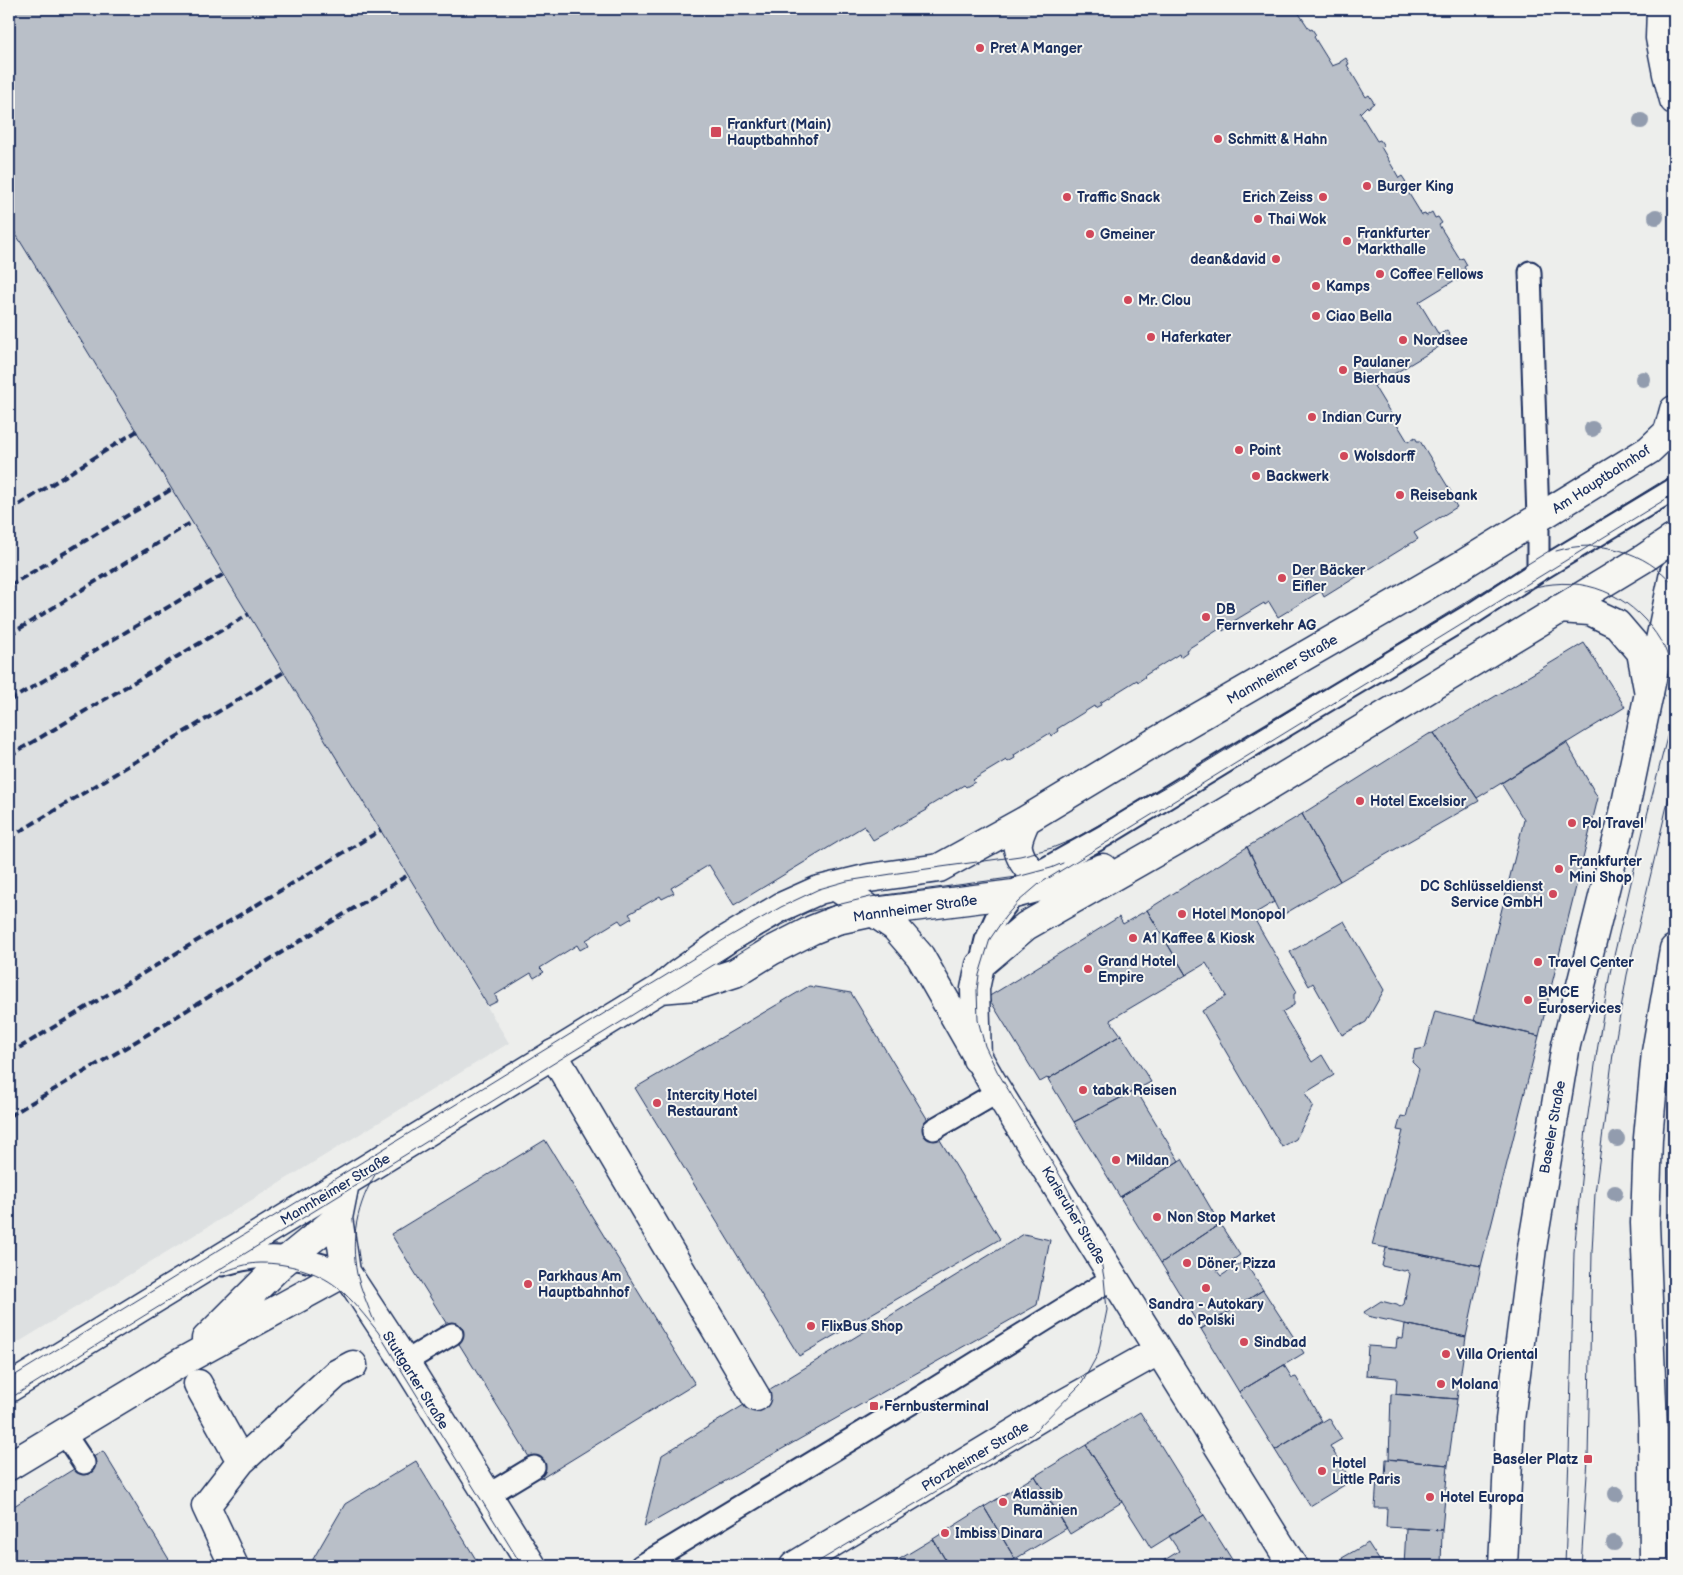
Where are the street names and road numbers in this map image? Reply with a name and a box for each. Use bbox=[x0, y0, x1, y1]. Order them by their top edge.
street label: Am Hauptbahnhof bbox=[1549, 441, 1654, 517]
street label: Mannheimer Straße bbox=[1224, 631, 1341, 708]
street label: Mannheimer Straße bbox=[852, 891, 978, 926]
street label: Baseler Straße bbox=[1536, 1079, 1569, 1175]
street label: Mannheimer Straße bbox=[277, 1150, 393, 1229]
street label: Karlsruher Straße bbox=[1038, 1163, 1109, 1267]
street label: Stuttgarter Straße bbox=[379, 1328, 453, 1432]
street label: Pforzheimer Straße bbox=[919, 1418, 1032, 1495]

